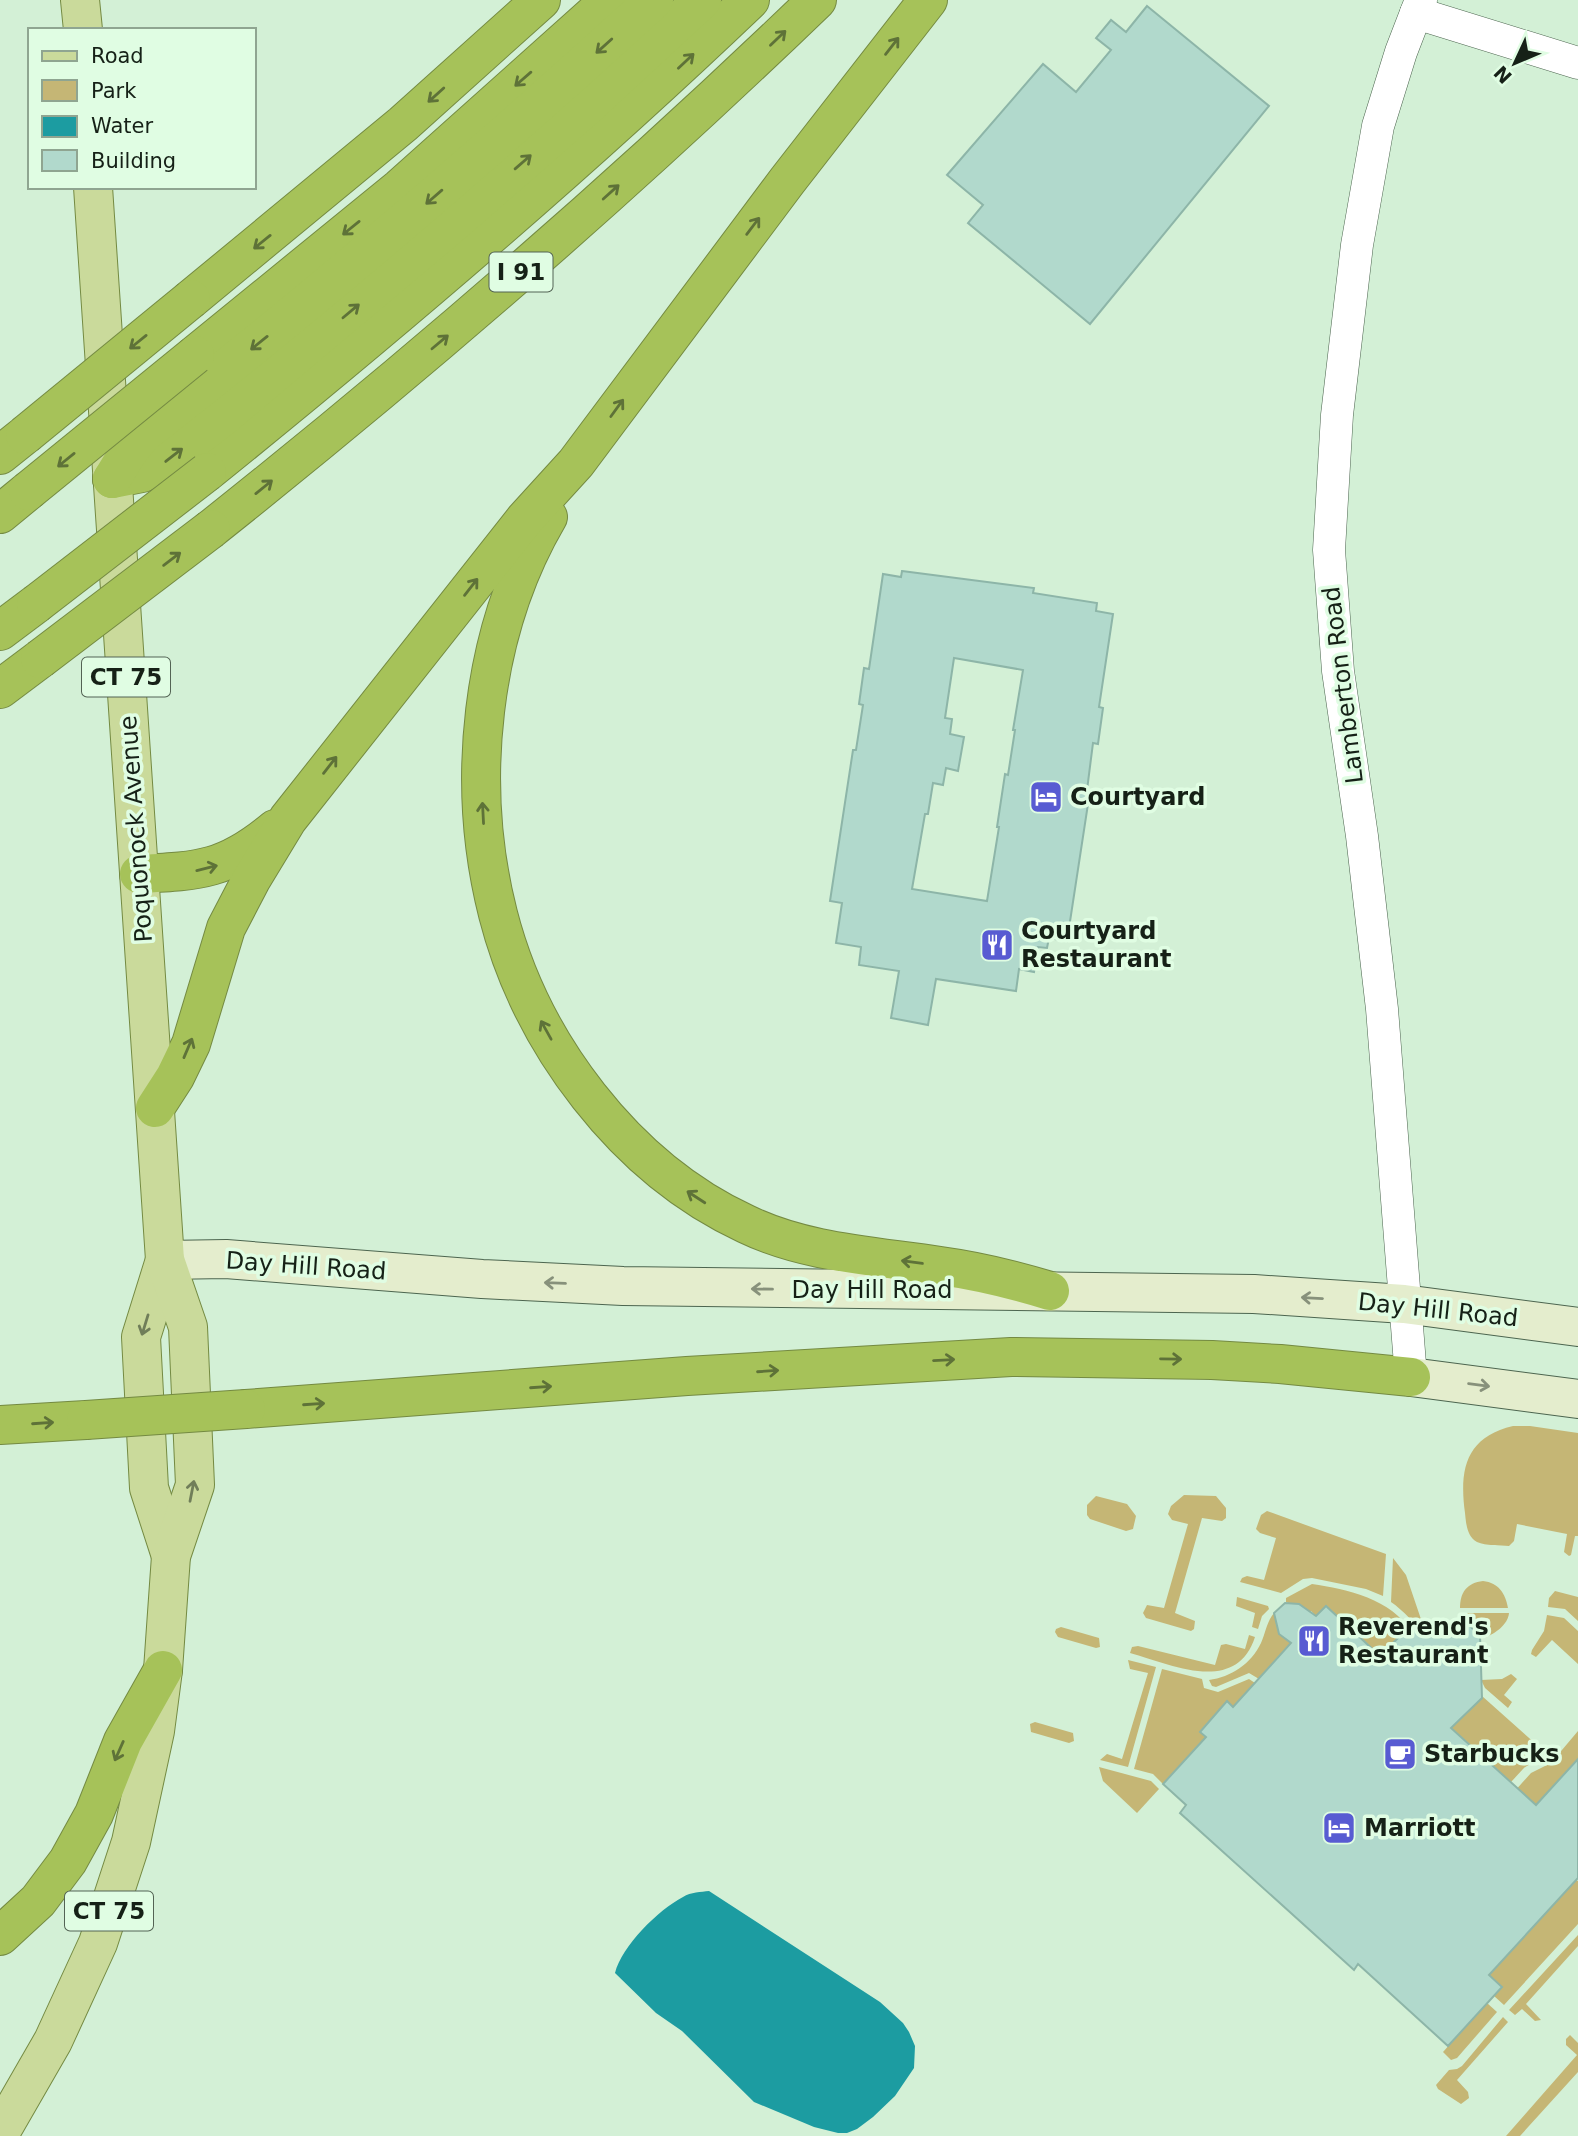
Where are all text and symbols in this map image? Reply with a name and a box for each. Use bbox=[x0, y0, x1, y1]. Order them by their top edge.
legend bbox=[28, 28, 256, 189]
north arrow bbox=[1480, 28, 1550, 98]
one-way arrow bbox=[769, 29, 786, 46]
one-way arrow bbox=[884, 37, 899, 56]
one-way arrow bbox=[595, 38, 613, 54]
text: Road bbox=[91, 44, 144, 68]
one-way arrow bbox=[677, 52, 694, 69]
text: N bbox=[1489, 61, 1516, 88]
one-way arrow bbox=[515, 71, 533, 87]
text: Park bbox=[91, 79, 137, 103]
one-way arrow bbox=[427, 87, 445, 103]
text: Water bbox=[91, 114, 153, 138]
text: Building bbox=[91, 149, 176, 173]
one-way arrow bbox=[514, 154, 532, 170]
one-way arrow bbox=[602, 184, 620, 200]
one-way arrow bbox=[425, 189, 443, 205]
one-way arrow bbox=[746, 218, 761, 236]
one-way arrow bbox=[343, 220, 361, 235]
one-way arrow bbox=[253, 234, 271, 249]
road number: I 91 bbox=[490, 252, 552, 292]
one-way arrow bbox=[342, 303, 360, 319]
one-way arrow bbox=[430, 334, 448, 350]
one-way arrow bbox=[130, 335, 148, 350]
one-way arrow bbox=[251, 335, 269, 351]
one-way arrow bbox=[610, 399, 624, 418]
one-way arrow bbox=[165, 447, 183, 462]
one-way arrow bbox=[58, 452, 76, 468]
one-way arrow bbox=[255, 479, 273, 494]
one-way arrow bbox=[163, 551, 181, 566]
one-way arrow bbox=[463, 578, 479, 596]
street label: Lamberton Road bbox=[1317, 585, 1369, 785]
road number: CT 75 bbox=[82, 657, 170, 696]
street label: Poquonock Avenue bbox=[114, 715, 158, 943]
one-way arrow bbox=[323, 757, 338, 775]
hotel icon: Courtyard bbox=[1027, 778, 1065, 816]
place label: Courtyard bbox=[1070, 783, 1205, 811]
one-way arrow bbox=[476, 803, 489, 825]
one-way arrow bbox=[195, 861, 218, 874]
place label: Courtyard Restaurant bbox=[1021, 917, 1171, 973]
restaurant icon: Courtyard Restaurant bbox=[978, 926, 1016, 964]
one-way arrow bbox=[539, 1020, 553, 1040]
one-way arrow bbox=[183, 1038, 196, 1060]
one-way arrow bbox=[687, 1190, 707, 1204]
street label: Day Hill Road bbox=[225, 1246, 387, 1286]
one-way arrow bbox=[901, 1255, 924, 1268]
street label: Day Hill Road bbox=[792, 1276, 952, 1304]
one-way arrow bbox=[543, 1277, 566, 1290]
one-way arrow bbox=[750, 1282, 773, 1296]
street label: Day Hill Road bbox=[1357, 1288, 1519, 1332]
one-way arrow bbox=[1300, 1291, 1323, 1304]
one-way arrow bbox=[138, 1314, 150, 1336]
one-way arrow bbox=[1160, 1352, 1183, 1366]
one-way arrow bbox=[932, 1353, 955, 1366]
one-way arrow bbox=[756, 1364, 778, 1377]
one-way arrow bbox=[1467, 1378, 1490, 1391]
one-way arrow bbox=[529, 1380, 551, 1393]
one-way arrow bbox=[302, 1397, 325, 1410]
one-way arrow bbox=[31, 1416, 54, 1429]
one-way arrow bbox=[187, 1481, 200, 1503]
place label: Reverend's Restaurant bbox=[1338, 1613, 1489, 1669]
restaurant icon: Reverend's Restaurant bbox=[1295, 1622, 1333, 1660]
cafe icon: Starbucks bbox=[1381, 1735, 1419, 1773]
one-way arrow bbox=[112, 1740, 125, 1761]
place label: Starbucks bbox=[1424, 1740, 1560, 1768]
hotel icon: Marriott bbox=[1320, 1809, 1358, 1847]
place label: Marriott bbox=[1364, 1814, 1475, 1842]
road number: CT 75 bbox=[65, 1892, 153, 1930]

